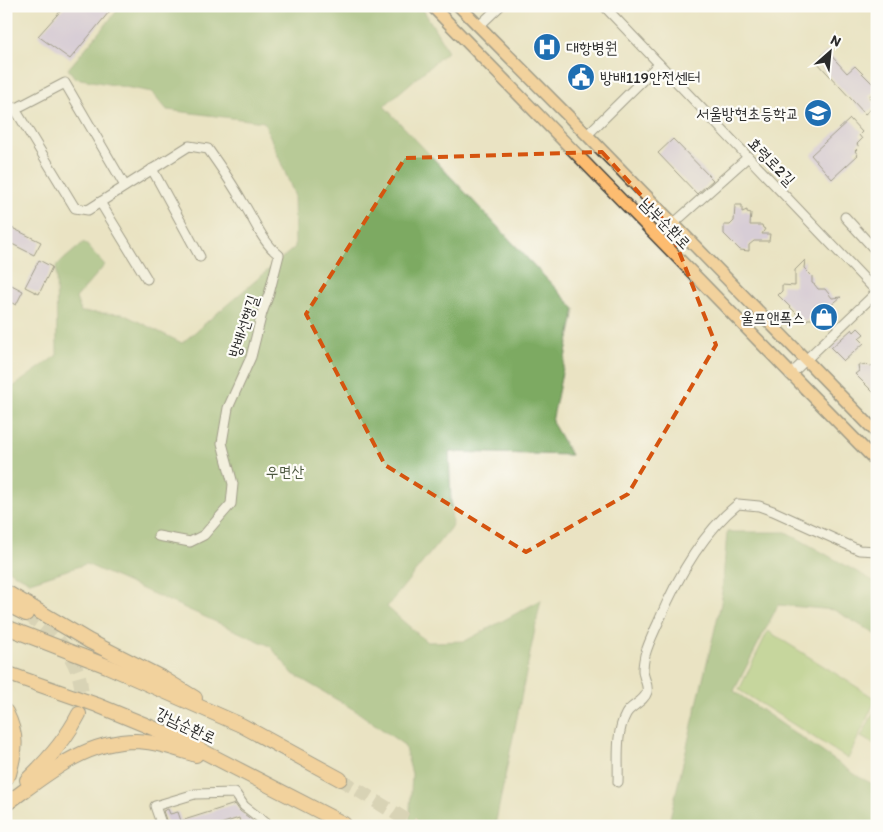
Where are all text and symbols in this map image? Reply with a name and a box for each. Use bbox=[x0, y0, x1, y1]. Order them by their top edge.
north arrow bbox=[806, 28, 856, 78]
text: N bbox=[828, 31, 844, 51]
hospital icon: 대항병원 bbox=[532, 32, 562, 62]
place label: 대항병원 bbox=[566, 38, 618, 57]
public building icon: 방배119안전센터 bbox=[566, 62, 596, 92]
place label: 방배119안전센터 bbox=[600, 68, 700, 87]
school or university icon: 서울방현초등학교 bbox=[803, 98, 833, 128]
place label: 서울방현초등학교 bbox=[696, 104, 799, 123]
street label: 효령로2길 bbox=[744, 133, 799, 190]
street label: 남부순환로 bbox=[636, 194, 695, 253]
street label: 방배선행길 bbox=[224, 292, 262, 360]
shop icon: 울프앤폭스 bbox=[809, 302, 839, 332]
place label: 울프앤폭스 bbox=[741, 308, 805, 327]
park label: 우면산 bbox=[266, 462, 304, 481]
street label: 강남순환로 bbox=[153, 703, 219, 748]

